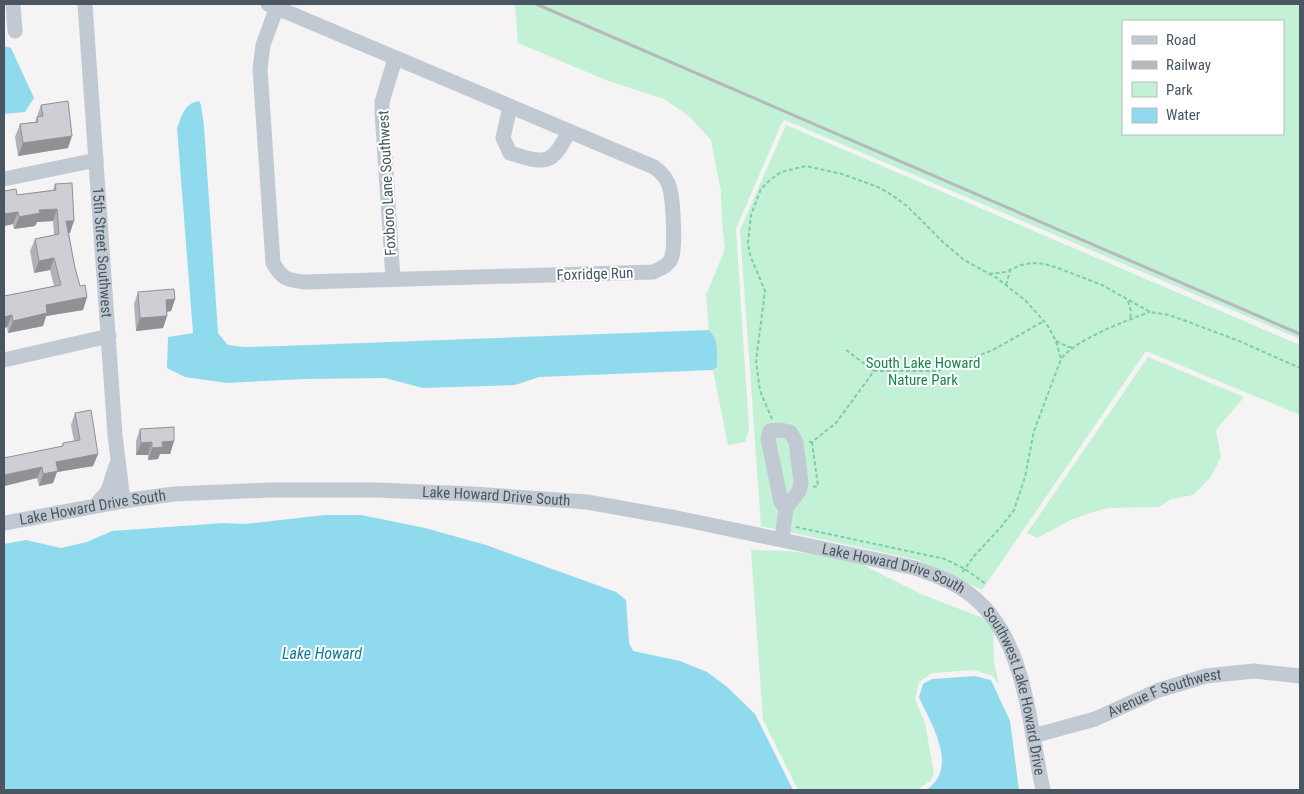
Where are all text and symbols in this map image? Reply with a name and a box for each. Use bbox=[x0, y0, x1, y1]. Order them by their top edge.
legend bbox=[1122, 20, 1284, 135]
text: Road bbox=[1166, 31, 1196, 49]
text: Railway bbox=[1166, 56, 1211, 74]
text: Park bbox=[1166, 81, 1193, 99]
text: Water bbox=[1166, 106, 1201, 124]
street label: Foxboro Lane Southwest bbox=[374, 110, 400, 256]
street label: 15th Street Southwest bbox=[89, 186, 116, 318]
street label: Foxridge Run bbox=[556, 264, 634, 284]
park label: South Lake Howard Nature Park bbox=[866, 354, 980, 389]
street label: Lake Howard Drive South bbox=[422, 483, 571, 510]
street label: Lake Howard Drive South bbox=[18, 486, 167, 529]
street label: Lake Howard Drive South bbox=[821, 540, 969, 597]
street label: Southwest Lake Howard Drive bbox=[979, 604, 1049, 777]
water label: Lake Howard bbox=[282, 644, 362, 663]
street label: Avenue F Southwest bbox=[1105, 665, 1222, 721]

